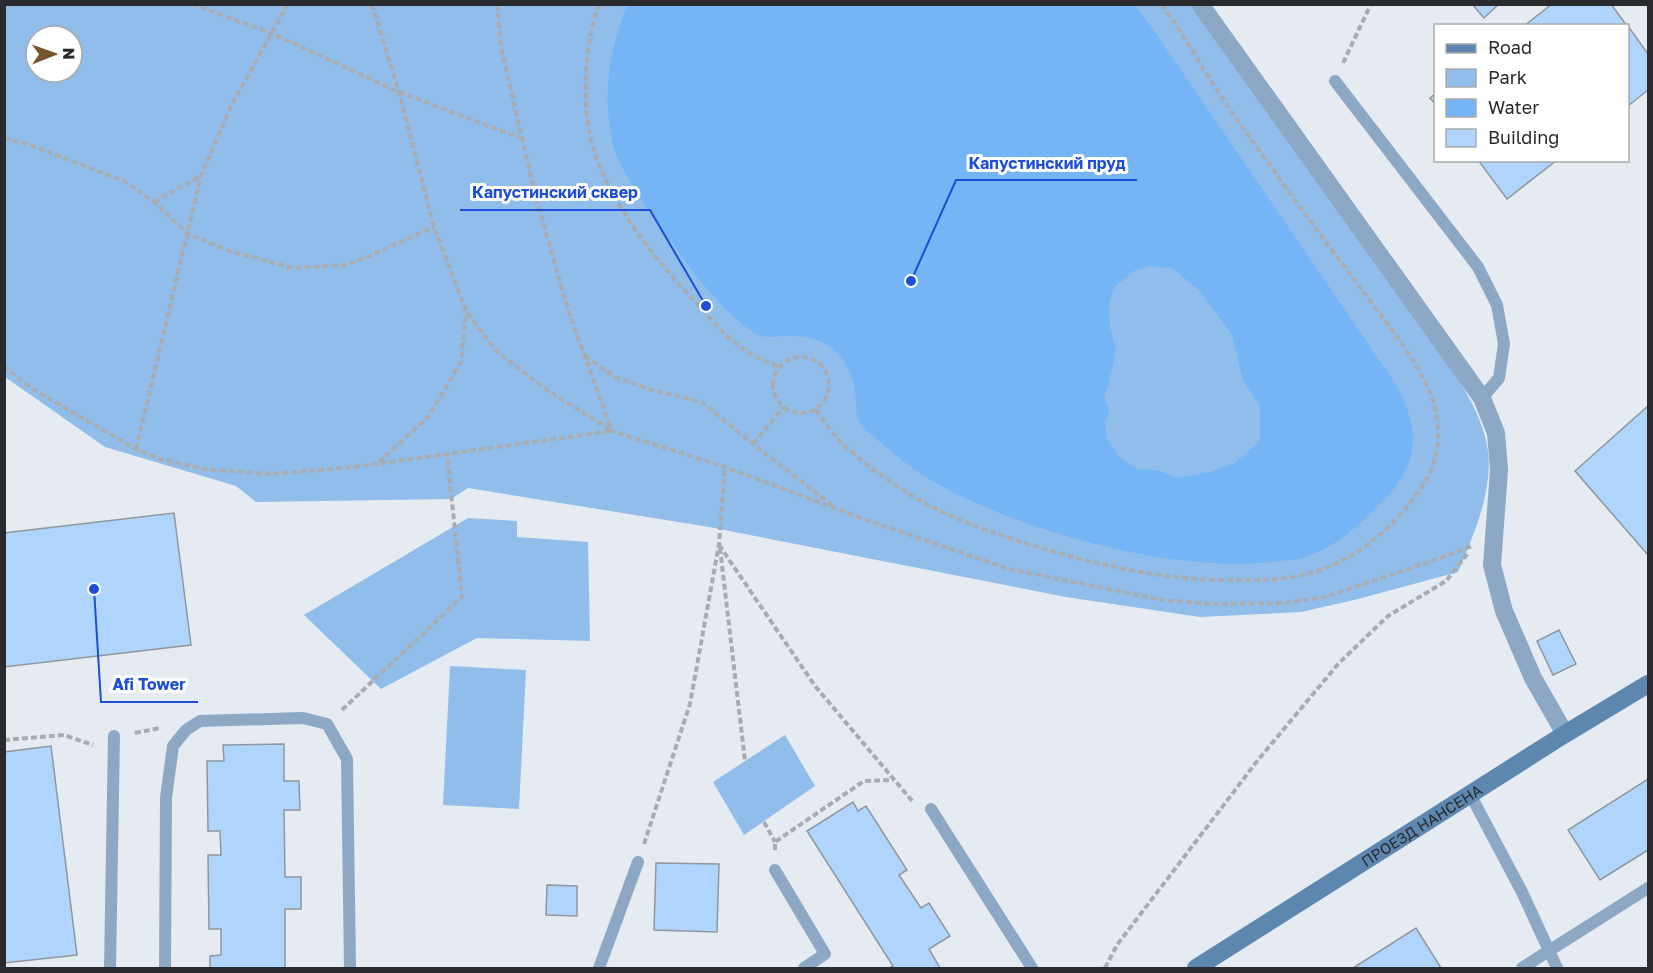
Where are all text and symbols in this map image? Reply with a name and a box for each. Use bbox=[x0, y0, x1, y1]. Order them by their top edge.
north arrow bbox=[24, 24, 84, 84]
legend bbox=[1434, 24, 1629, 162]
text: Road bbox=[1488, 36, 1532, 58]
text: N bbox=[59, 47, 79, 60]
text: Park bbox=[1488, 66, 1527, 88]
text: Water bbox=[1488, 96, 1539, 118]
text: Building bbox=[1488, 126, 1559, 148]
callout: Капустинский пруд bbox=[956, 146, 1137, 180]
text: Капустинский пруд bbox=[968, 153, 1126, 173]
callout: Капустинский сквер bbox=[460, 176, 650, 210]
text: Капустинский сквер bbox=[472, 182, 638, 202]
callout: Afi Tower bbox=[101, 668, 198, 702]
text: Afi Tower bbox=[113, 674, 185, 694]
street label: ПРОЕЗД НАНСЕНА bbox=[1358, 780, 1485, 870]

